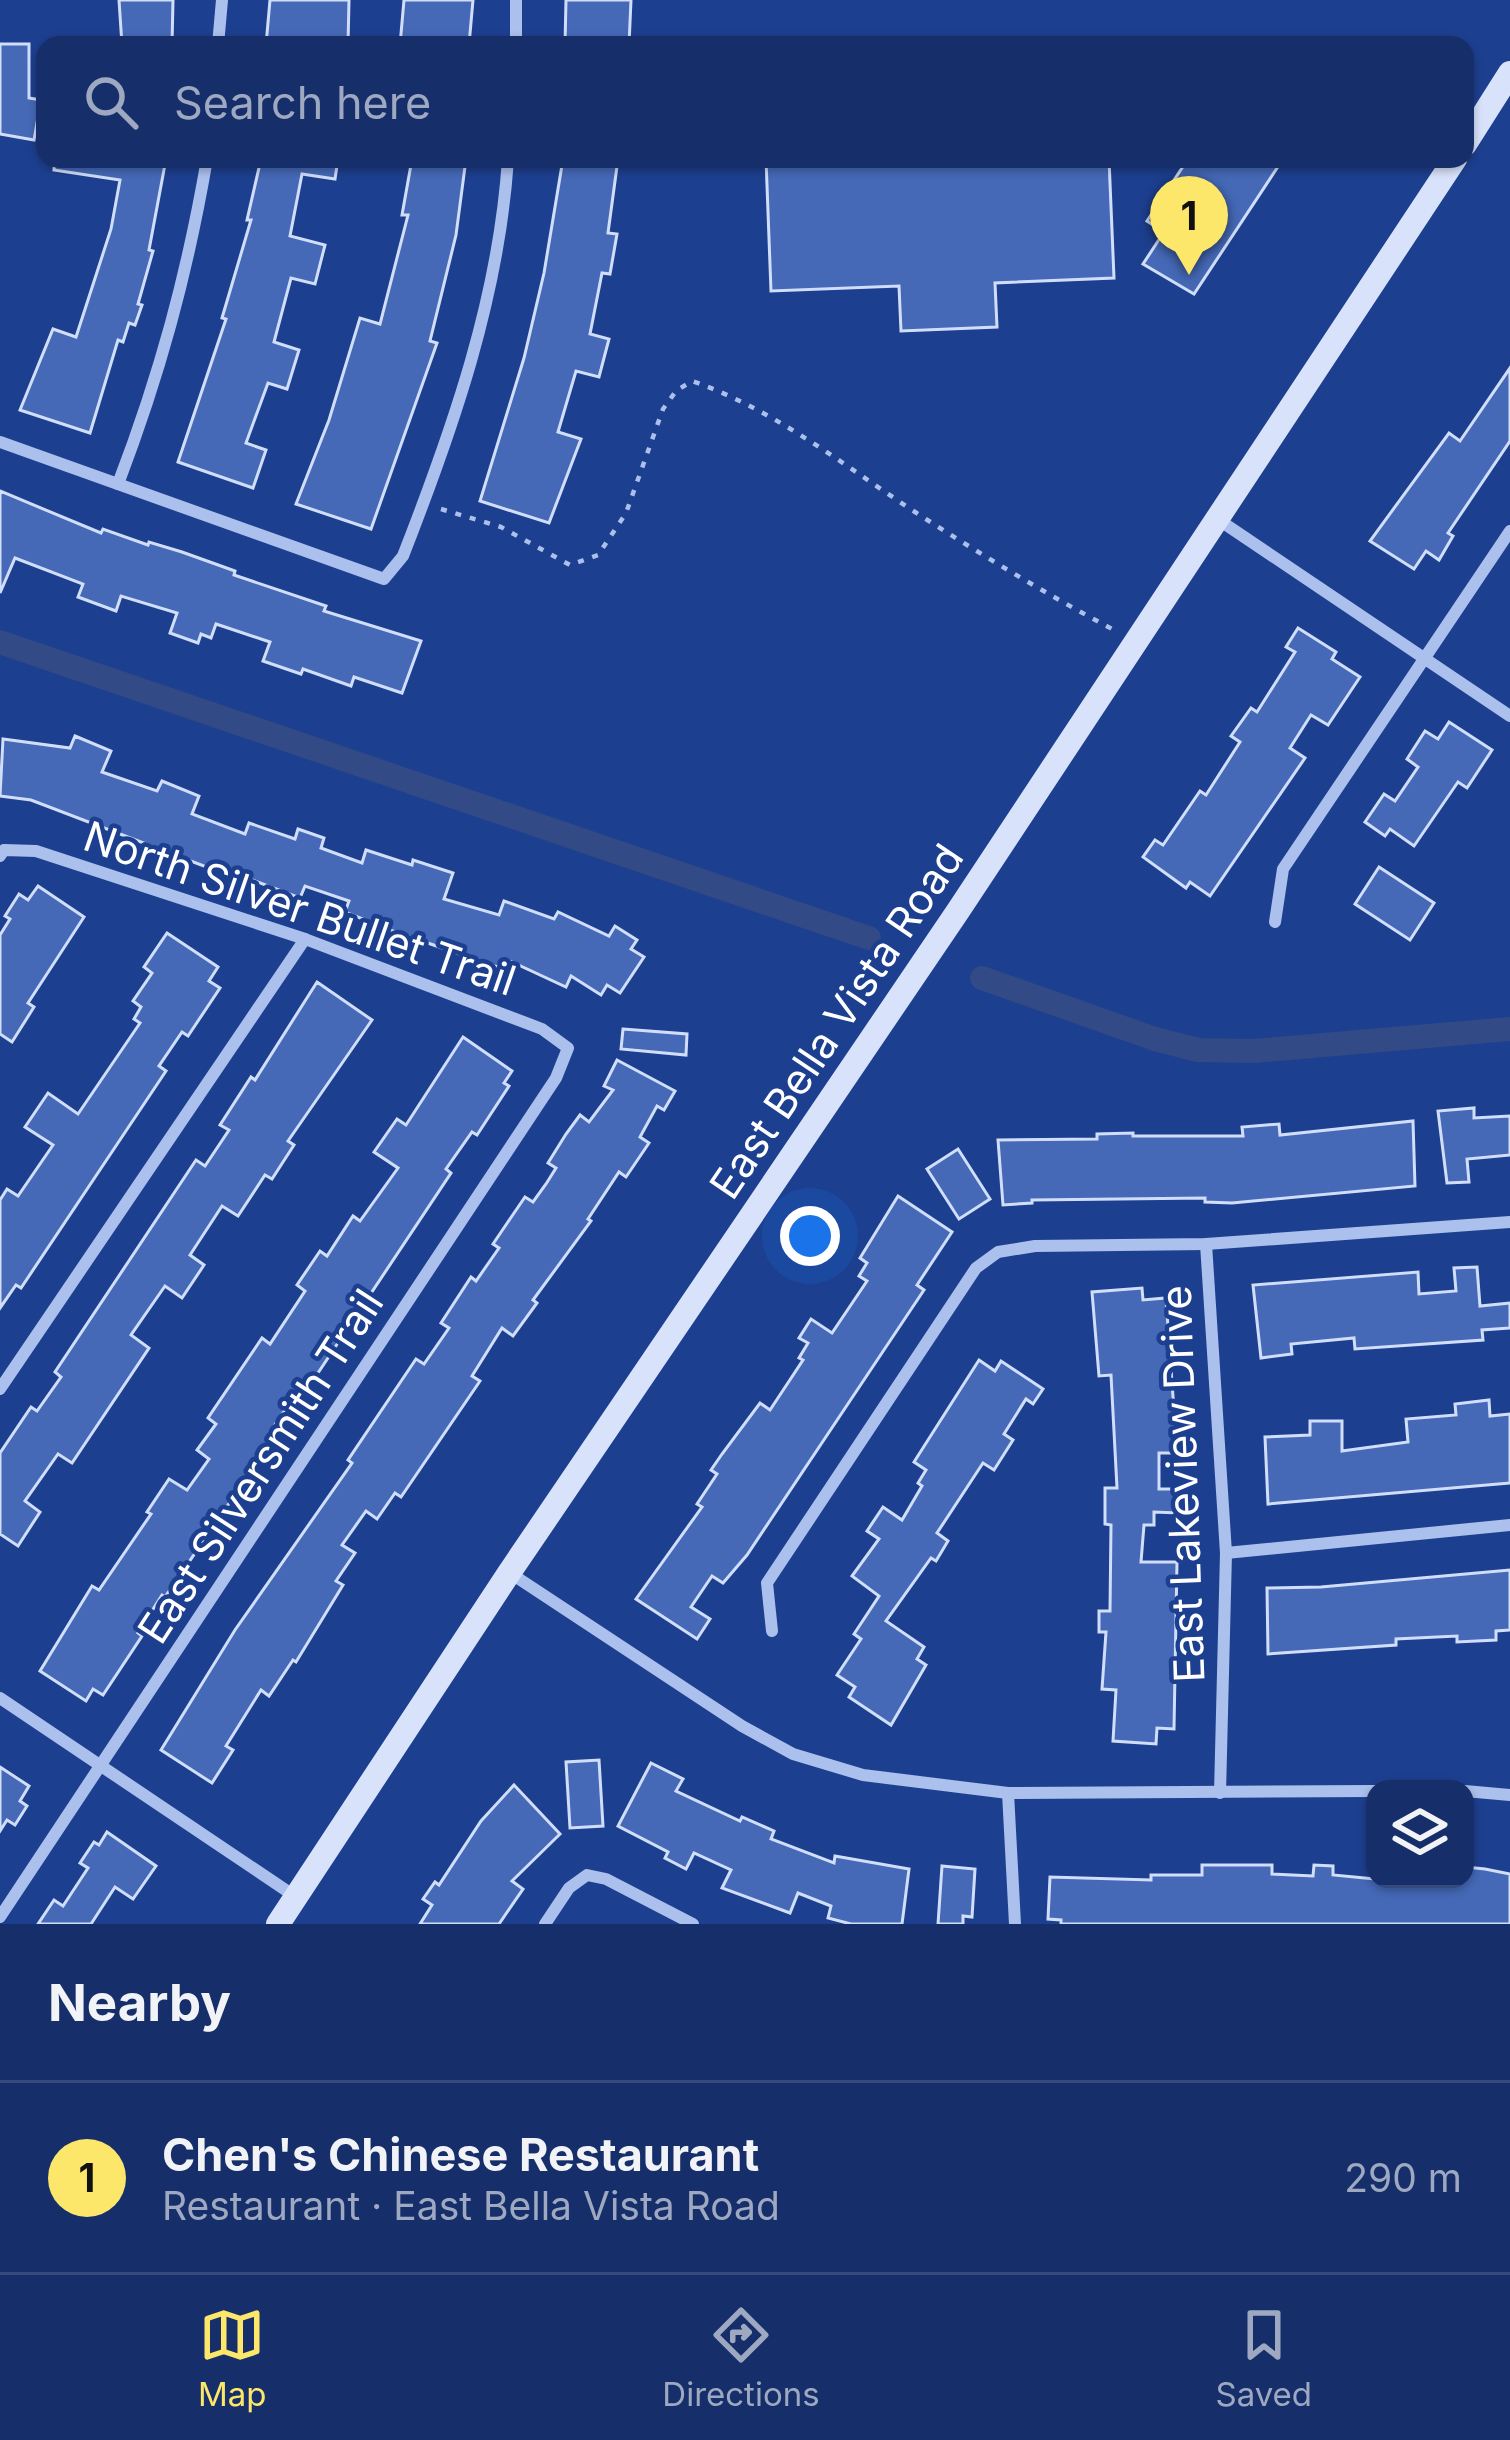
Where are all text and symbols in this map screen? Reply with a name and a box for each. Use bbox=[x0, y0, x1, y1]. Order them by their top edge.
search box bbox=[36, 36, 1474, 168]
icon: search bbox=[78, 69, 144, 135]
text: Search here bbox=[174, 75, 431, 130]
pin: 1 bbox=[1150, 176, 1228, 275]
street label: North Silver Bullet Trail bbox=[77, 810, 523, 1006]
street label: East Bella Vista Road bbox=[698, 834, 974, 1208]
your location bbox=[780, 1206, 840, 1266]
street label: East Silversmith Trail bbox=[127, 1280, 393, 1652]
street label: East Lakeview Drive bbox=[1150, 1284, 1214, 1684]
map controls bbox=[1366, 1780, 1474, 1888]
button: layers bbox=[1366, 1780, 1474, 1888]
text: Nearby bbox=[48, 1972, 231, 2033]
text: Chen's Chinese Restaurant bbox=[162, 2127, 759, 2182]
text: 1 bbox=[79, 2154, 95, 2201]
text: 290 m bbox=[1344, 2154, 1462, 2201]
text: Restaurant · East Bella Vista Road bbox=[162, 2182, 780, 2229]
tab: Map bbox=[198, 2302, 266, 2414]
tab: Directions bbox=[662, 2302, 820, 2414]
tab: Saved bbox=[1215, 2302, 1312, 2414]

